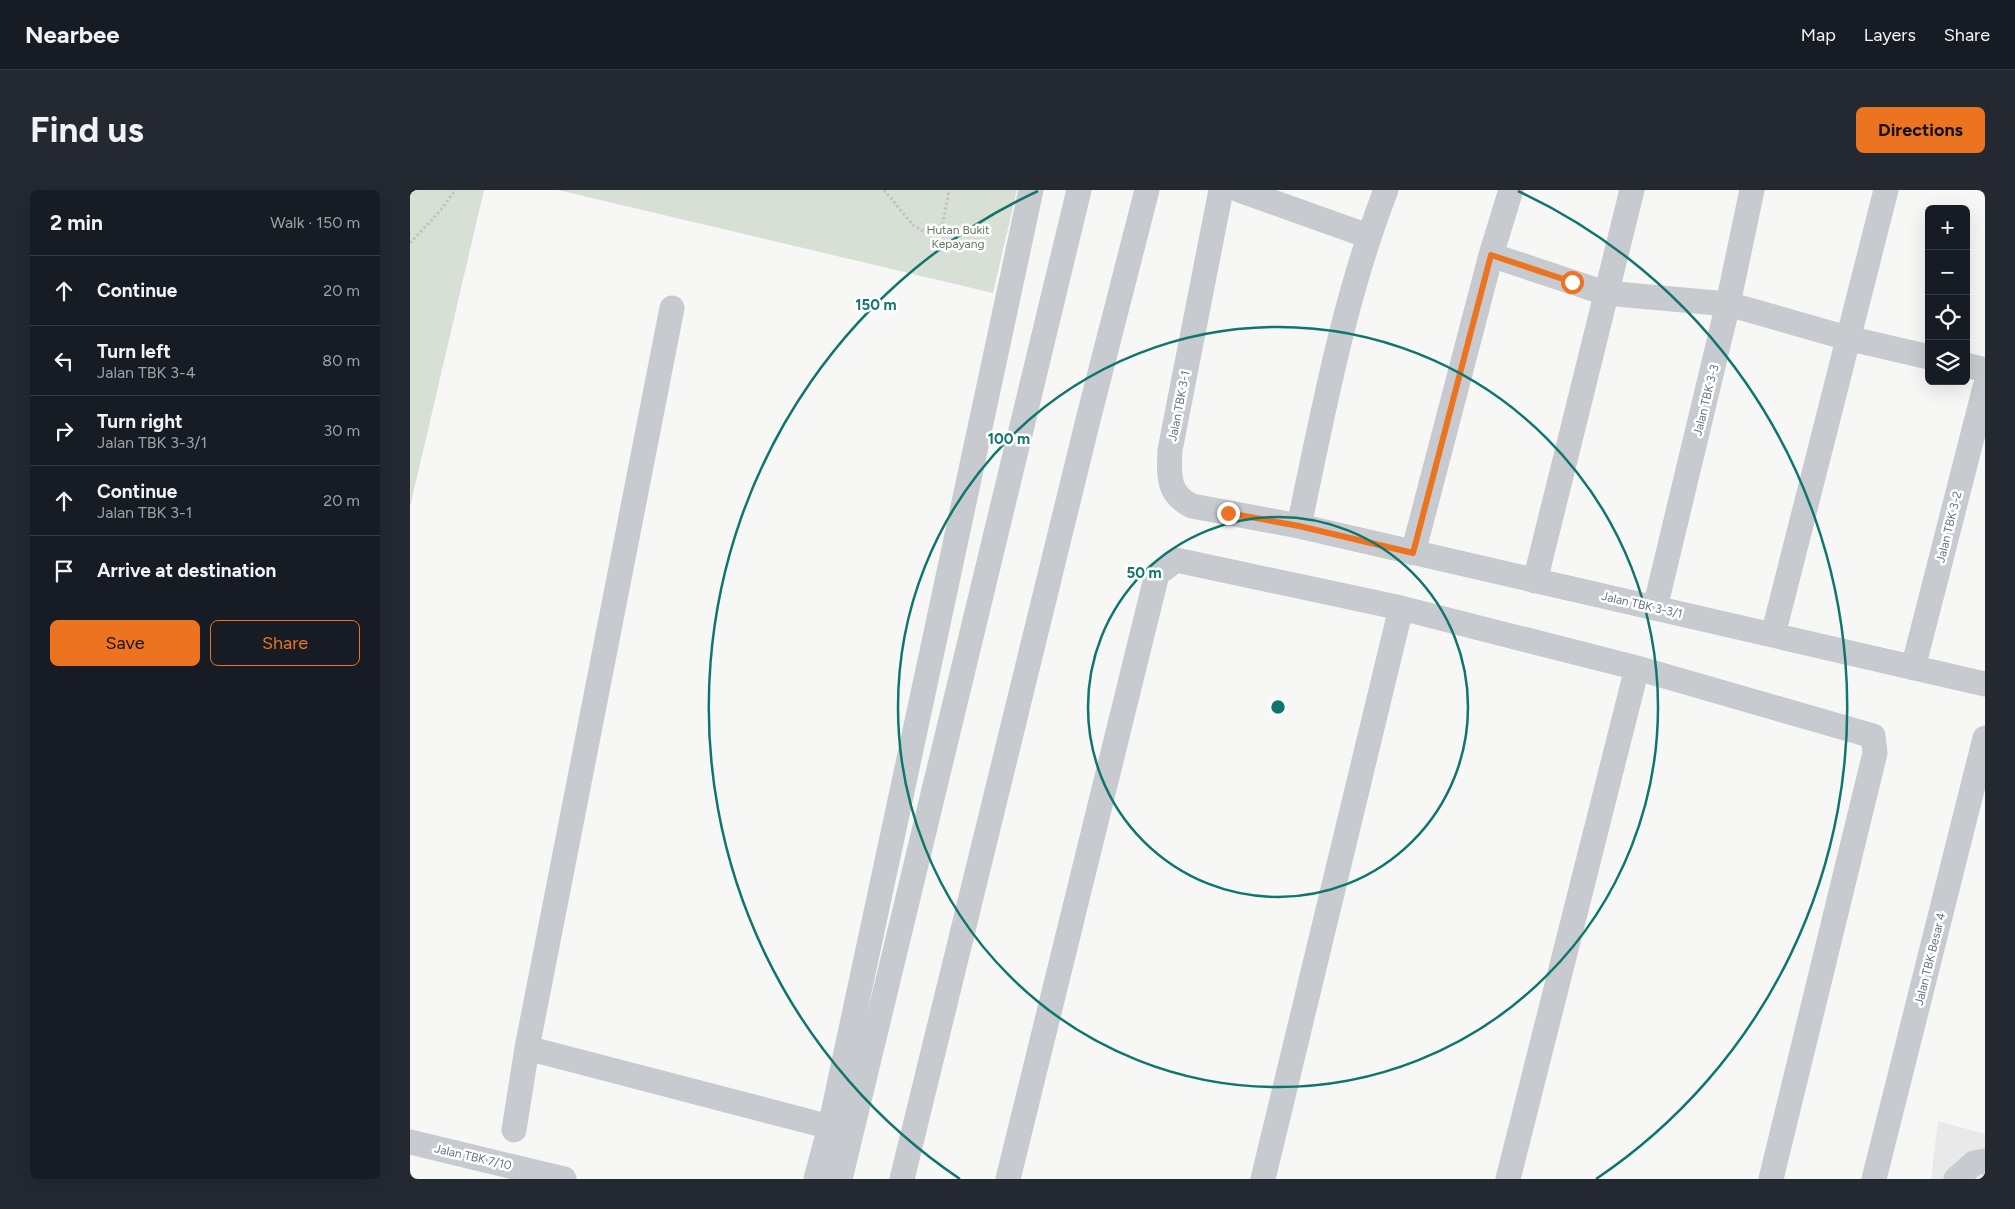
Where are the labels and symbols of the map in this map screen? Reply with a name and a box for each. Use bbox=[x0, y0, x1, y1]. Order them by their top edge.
park label: Hutan Bukit Kepayang bbox=[926, 223, 990, 251]
route start bbox=[1561, 271, 1584, 294]
text: 150 m bbox=[855, 296, 897, 314]
street label: Jalan TBK 3-3 bbox=[1690, 363, 1722, 437]
street label: Jalan TBK 3-1 bbox=[1165, 370, 1193, 442]
text: 100 m bbox=[988, 430, 1030, 448]
street label: Jalan TBK 3-2 bbox=[1933, 490, 1965, 564]
route end bbox=[1217, 502, 1240, 525]
text: 50 m bbox=[1126, 564, 1162, 582]
street label: Jalan TBK 3-3/1 bbox=[1600, 589, 1684, 621]
centre of rings bbox=[1269, 698, 1287, 716]
street label: Jalan TBK Besar 4 bbox=[1912, 911, 1948, 1007]
street label: Jalan TBK 7/10 bbox=[433, 1141, 513, 1173]

